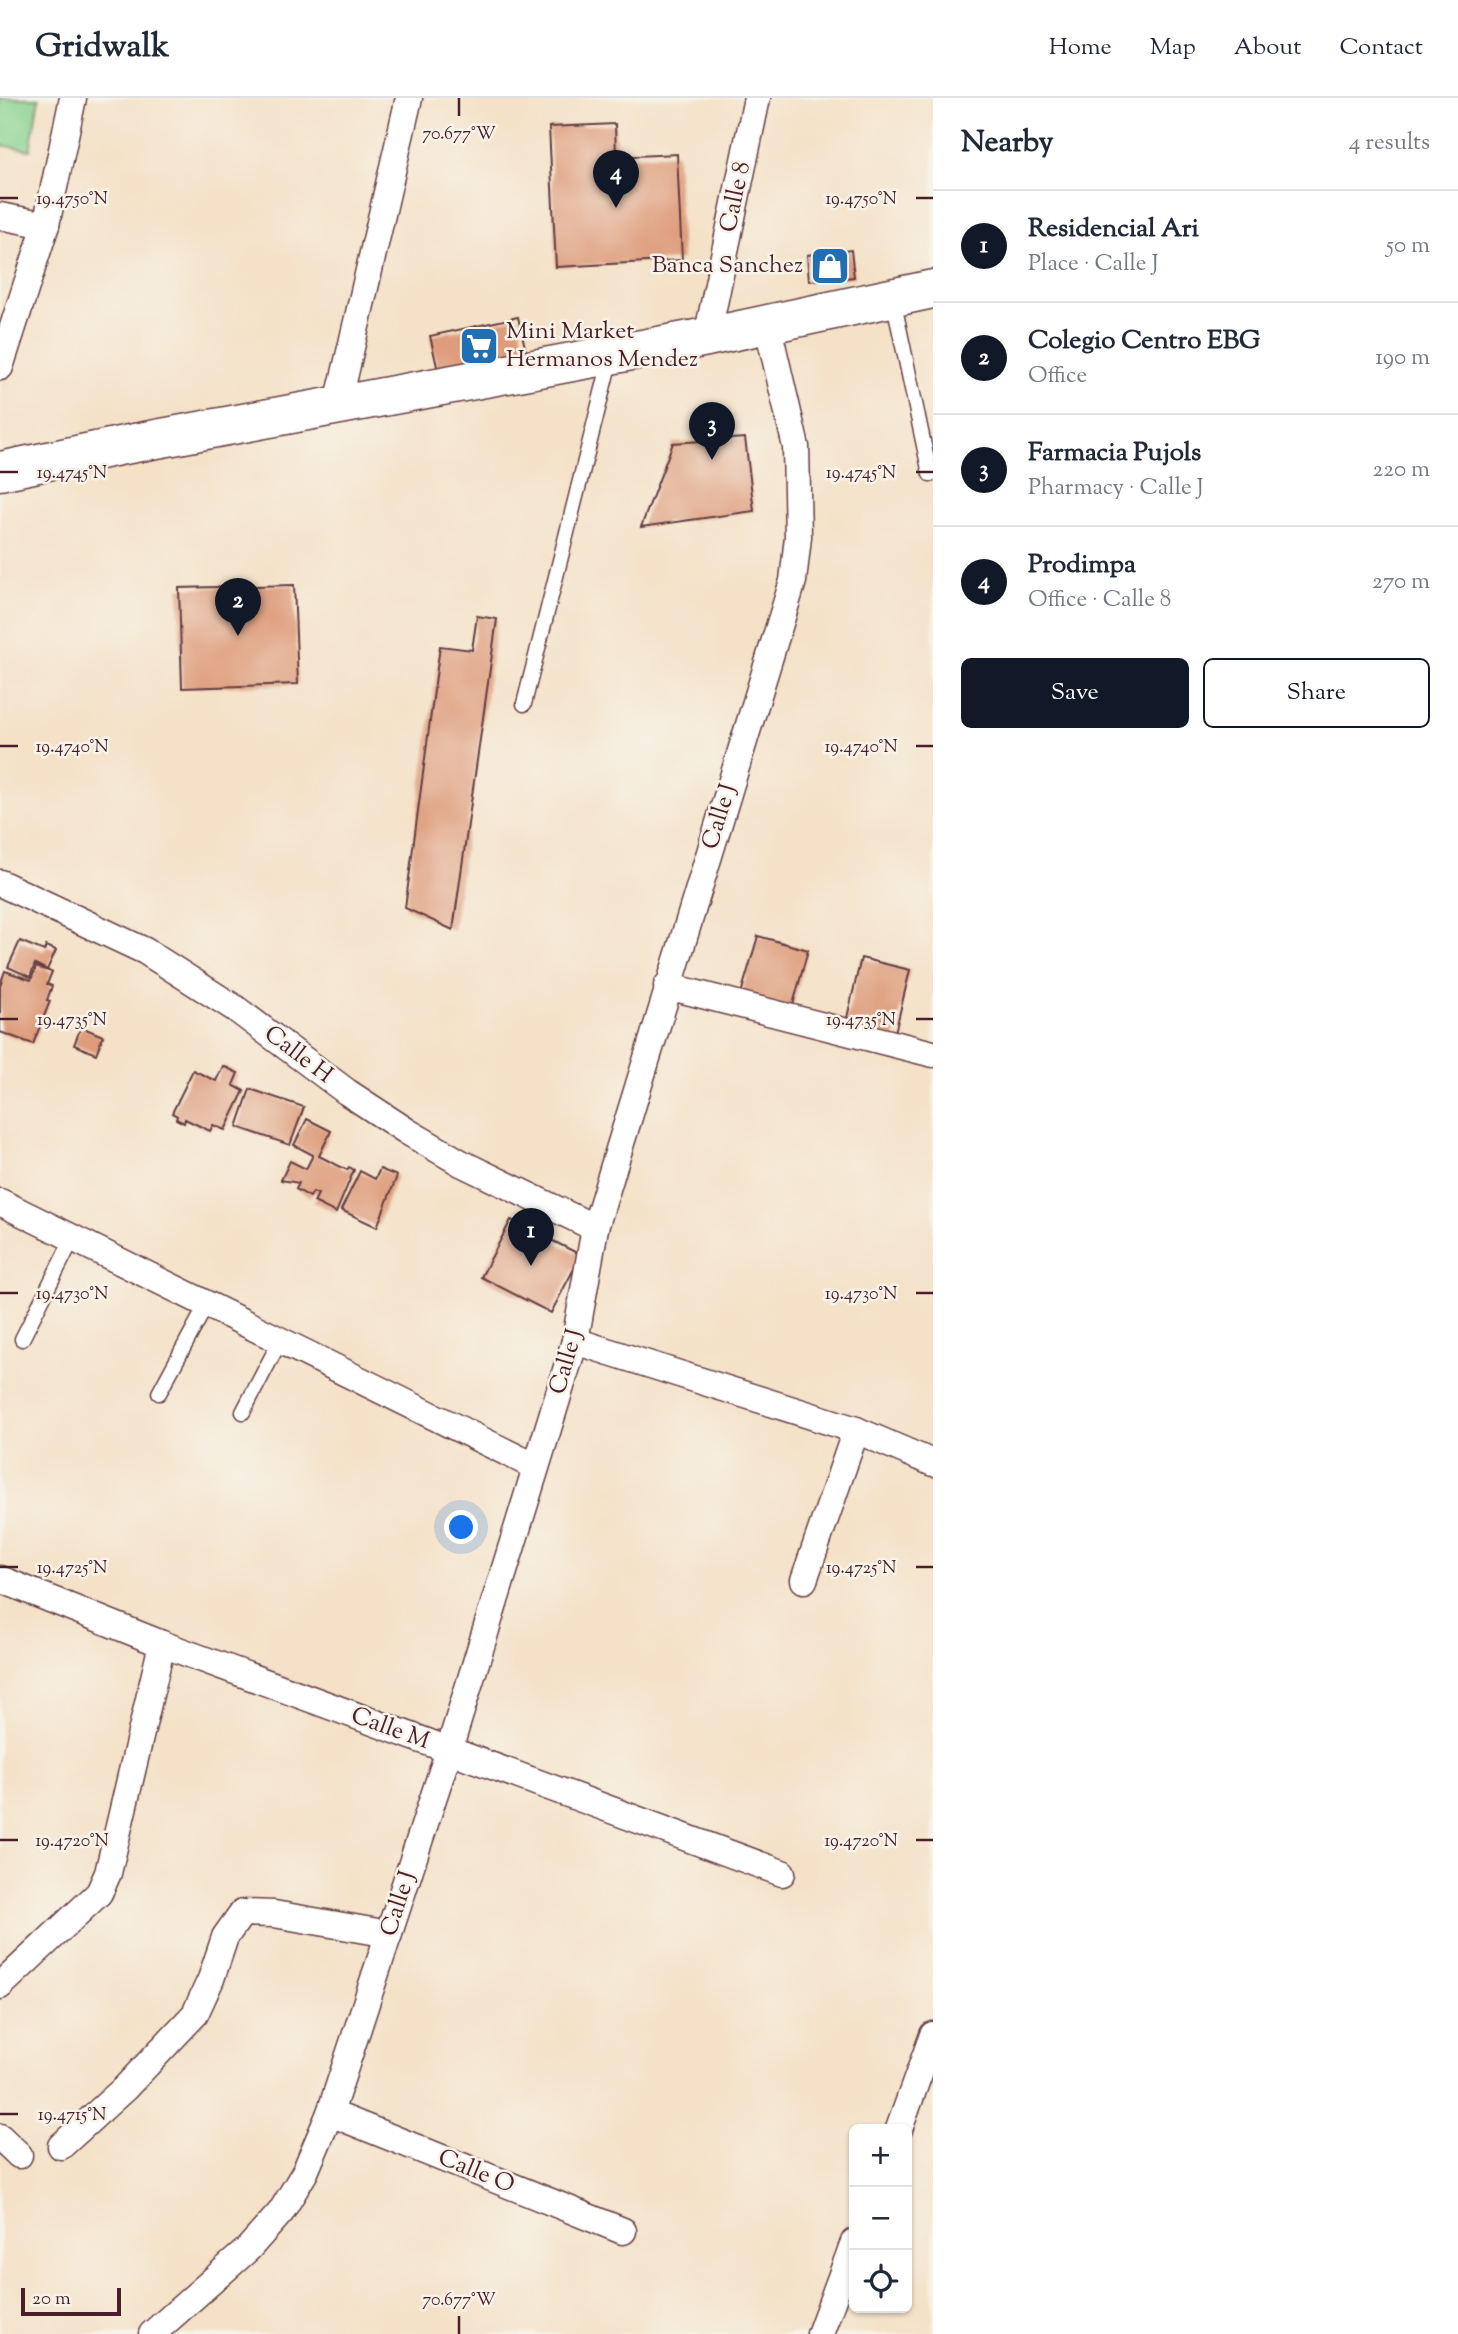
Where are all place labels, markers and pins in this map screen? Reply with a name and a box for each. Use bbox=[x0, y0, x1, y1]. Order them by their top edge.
pin: 4 bbox=[593, 150, 639, 208]
shop icon: Banca Sanchez bbox=[809, 245, 851, 287]
place label: Banca Sanchez bbox=[652, 249, 803, 283]
place label: Mini Market Hermanos Mendez bbox=[506, 315, 698, 377]
supermarket icon: Mini Market Hermanos Mendez bbox=[458, 325, 500, 367]
pin: 3 bbox=[689, 402, 735, 460]
pin: 2 bbox=[215, 578, 261, 636]
pin: 1 bbox=[508, 1208, 554, 1266]

